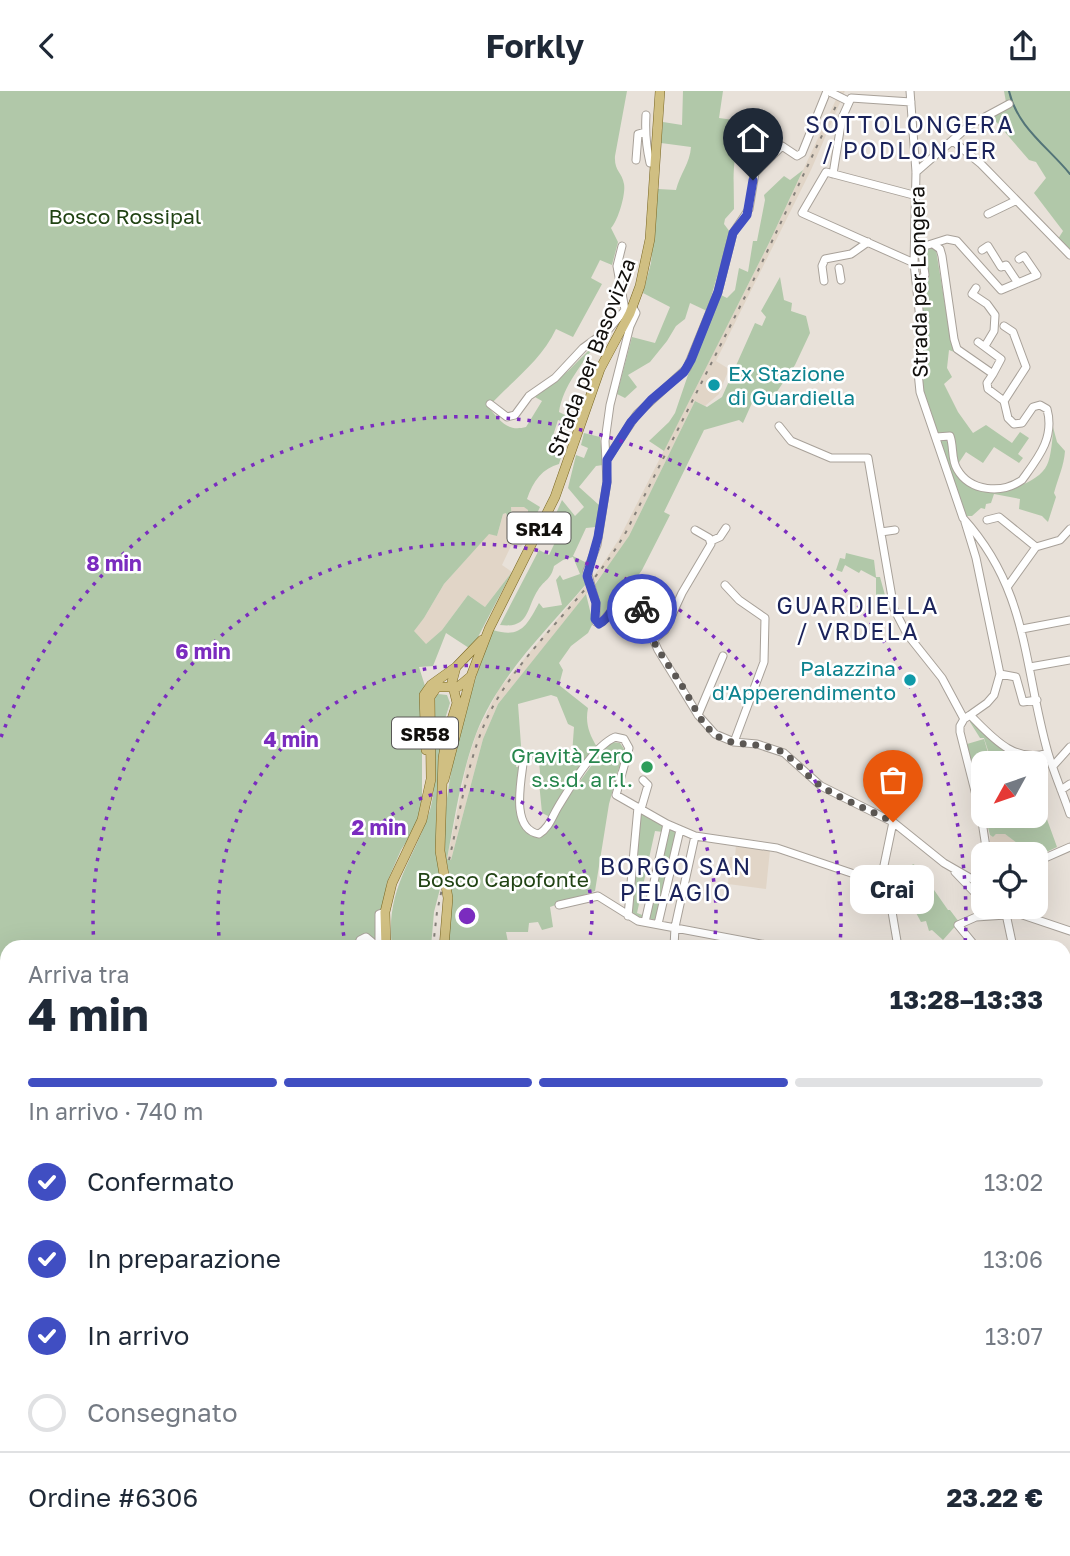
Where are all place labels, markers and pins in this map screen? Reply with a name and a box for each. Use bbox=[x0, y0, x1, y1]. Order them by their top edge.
pin bbox=[723, 108, 783, 180]
place label: Ex Stazione di Guardiella bbox=[728, 360, 855, 410]
marker: Ex Stazione di Guardiella bbox=[706, 377, 722, 393]
place label: Palazzina d'Apperendimento bbox=[712, 655, 896, 705]
marker: Palazzina d'Apperendimento bbox=[902, 672, 918, 688]
place label: Gravità Zero s.s.d. a r.l. bbox=[511, 742, 633, 792]
pin bbox=[863, 750, 923, 822]
marker: Gravità Zero s.s.d. a r.l. bbox=[639, 759, 655, 775]
callout: Crai bbox=[851, 864, 935, 913]
centre of rings bbox=[455, 904, 479, 928]

